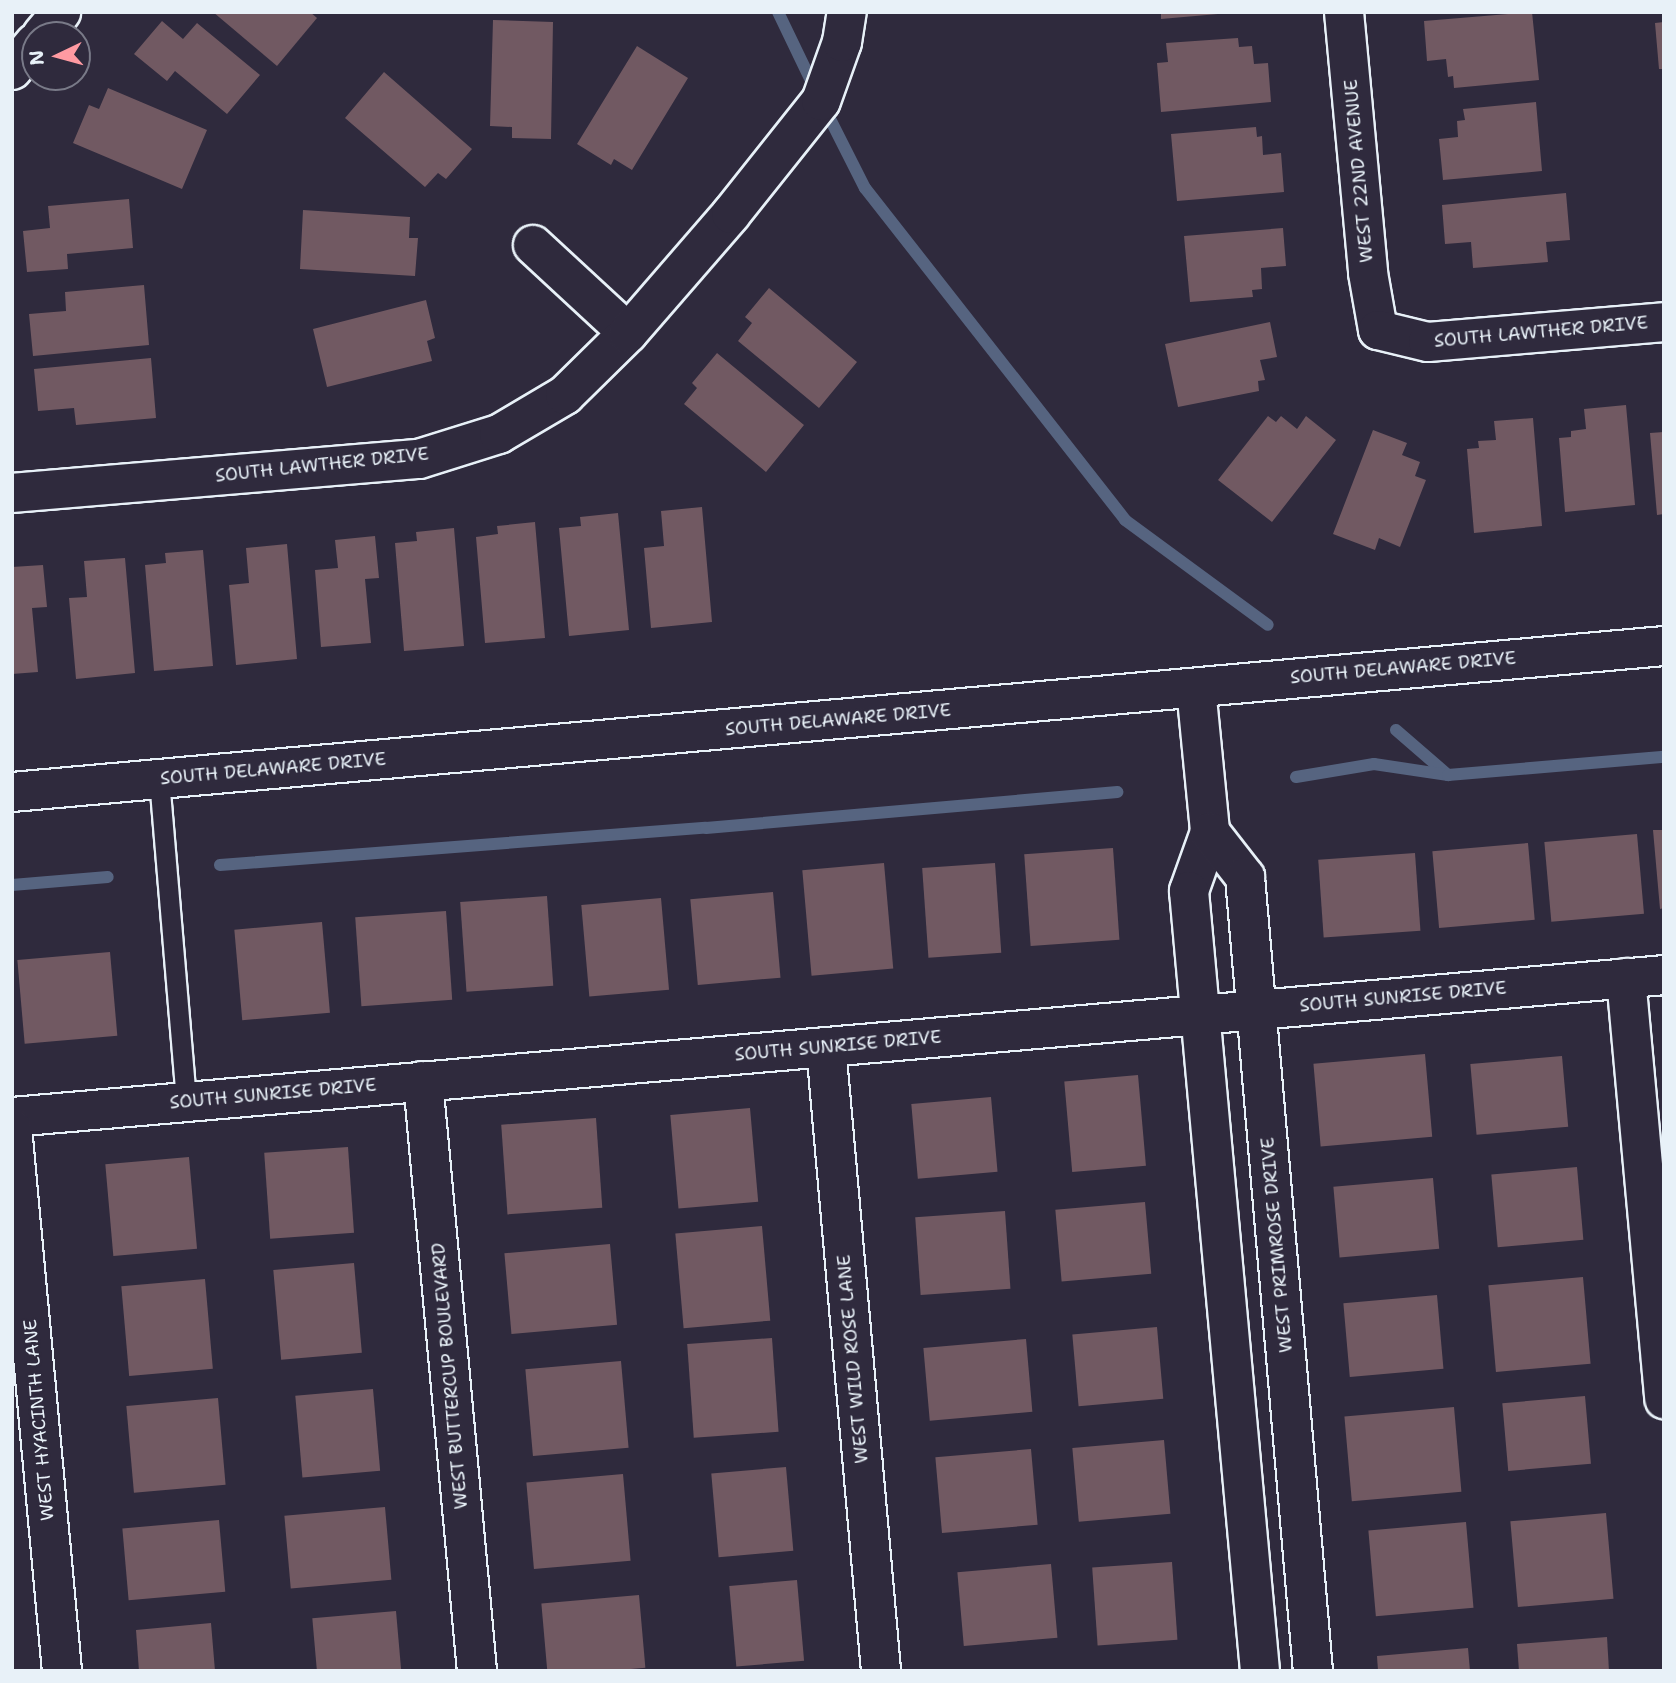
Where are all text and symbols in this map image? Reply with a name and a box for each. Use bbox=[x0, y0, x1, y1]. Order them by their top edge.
north arrow bbox=[21, 21, 91, 91]
text: N bbox=[23, 49, 50, 66]
street label: WEST 22ND AVENUE bbox=[1340, 78, 1378, 264]
street label: SOUTH LAWTHER DRIVE bbox=[1433, 312, 1649, 352]
street label: SOUTH LAWTHER DRIVE bbox=[214, 443, 430, 487]
street label: SOUTH DELAWARE DRIVE bbox=[1289, 647, 1517, 689]
street label: SOUTH DELAWARE DRIVE bbox=[724, 699, 952, 741]
street label: SOUTH DELAWARE DRIVE bbox=[159, 748, 387, 790]
street label: SOUTH SUNRISE DRIVE bbox=[1299, 977, 1507, 1017]
street label: SOUTH SUNRISE DRIVE bbox=[734, 1026, 942, 1066]
street label: SOUTH SUNRISE DRIVE bbox=[169, 1074, 377, 1114]
street label: WEST PRIMROSE DRIVE bbox=[1257, 1136, 1297, 1354]
street label: WEST BUTTERCUP BOULEVARD bbox=[428, 1242, 472, 1510]
street label: WEST WILD ROSE LANE bbox=[833, 1254, 873, 1464]
street label: WEST HYACINTH LANE bbox=[19, 1318, 59, 1522]

